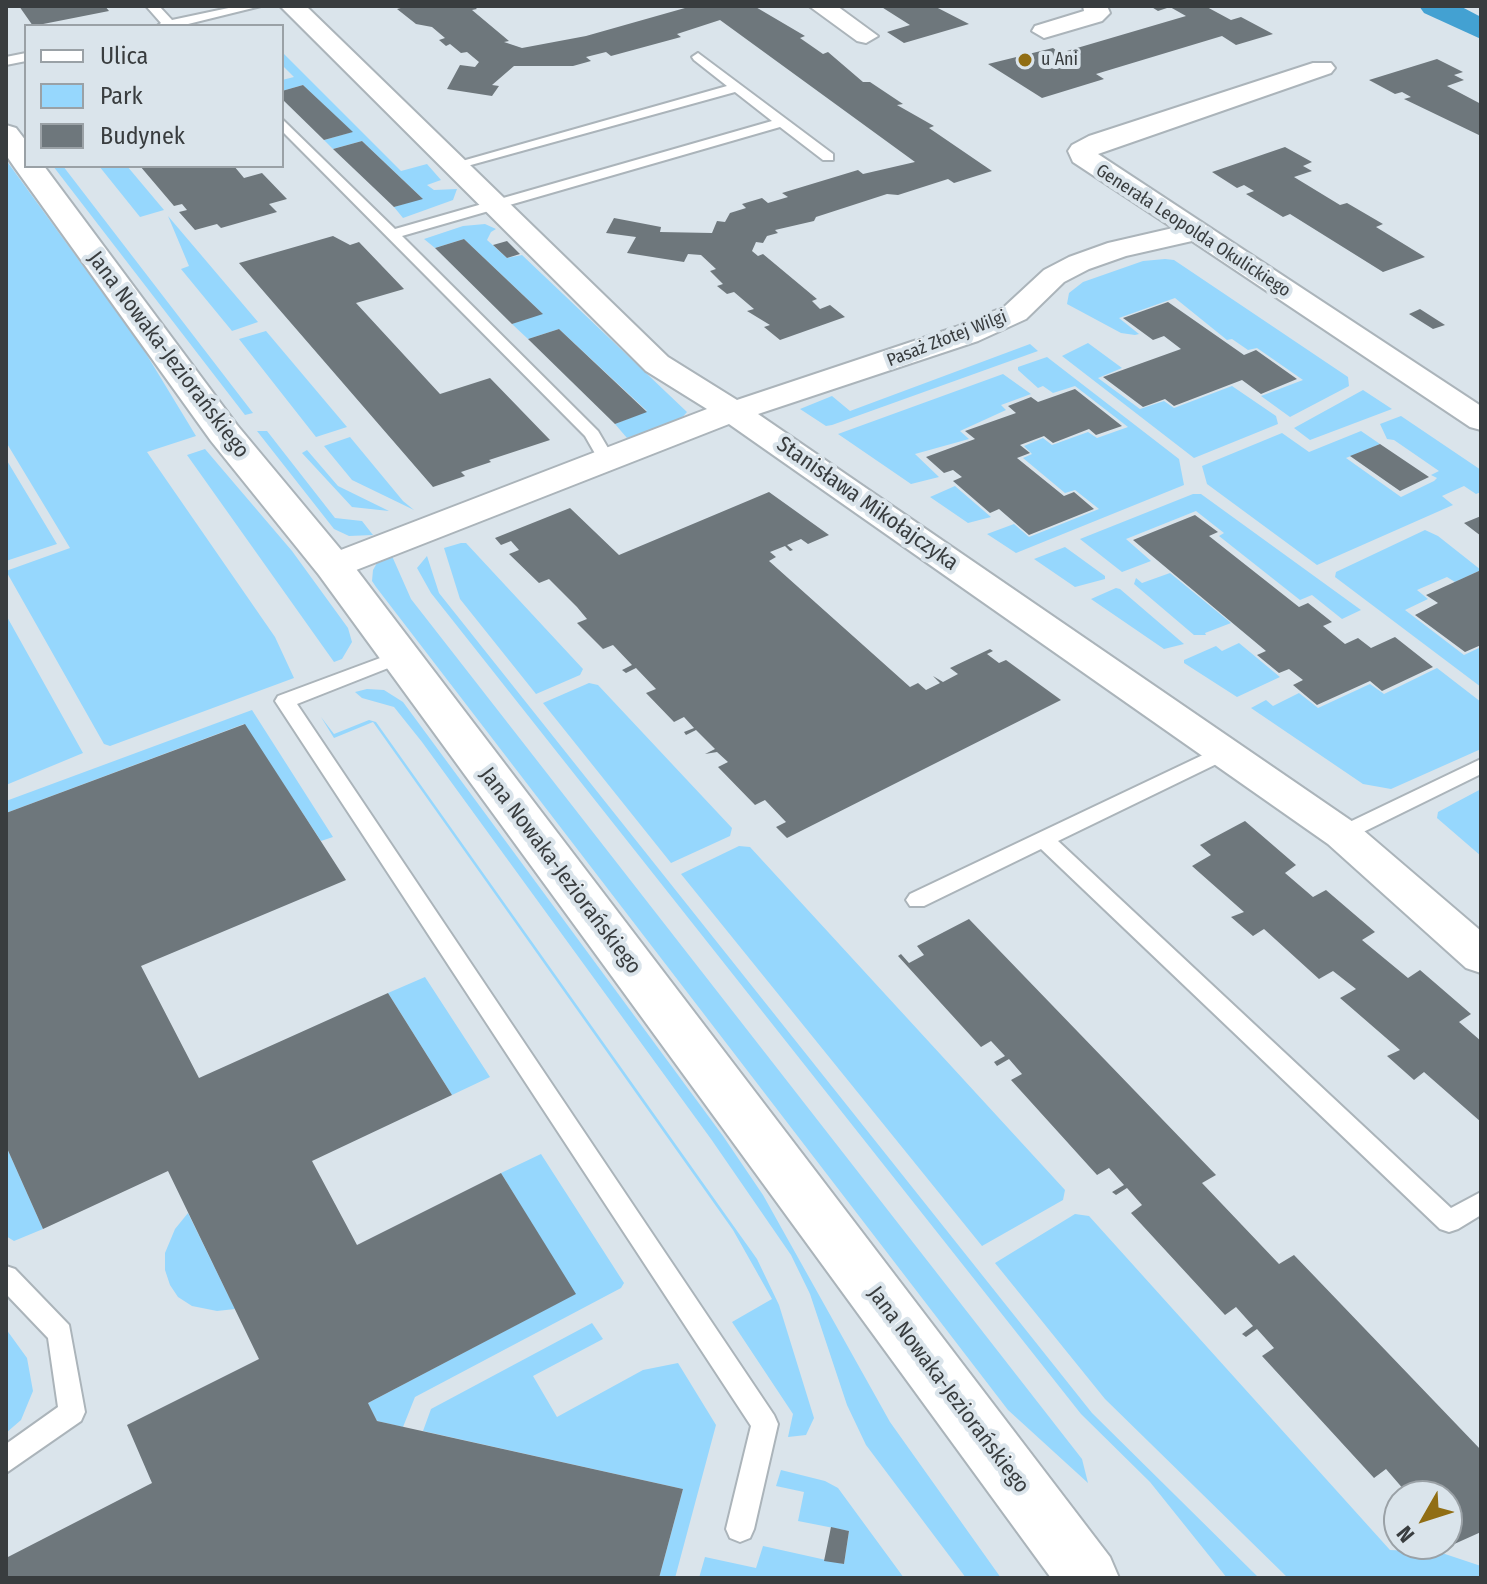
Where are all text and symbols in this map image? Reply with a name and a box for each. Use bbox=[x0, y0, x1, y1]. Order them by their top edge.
legend bbox=[24, 24, 284, 168]
text: Ulica bbox=[100, 42, 148, 70]
place label: u Ani bbox=[1041, 49, 1078, 71]
marker: u Ani bbox=[1016, 51, 1034, 69]
text: Park bbox=[100, 82, 143, 110]
text: Budynek bbox=[100, 122, 185, 150]
street label: Generała Leopolda Okulickiego bbox=[1092, 160, 1294, 302]
street label: Jana Nowaka-Jeziorańskiego bbox=[82, 246, 254, 464]
street label: Pasaż Złotej Wilgi bbox=[884, 306, 1010, 372]
street label: Stanisława Mikołajczyka bbox=[771, 431, 963, 577]
street label: Jana Nowaka-Jeziorańskiego bbox=[474, 762, 646, 980]
street label: Jana Nowaka-Jeziorańskiego bbox=[862, 1281, 1034, 1499]
north arrow bbox=[1383, 1480, 1463, 1560]
text: N bbox=[1391, 1521, 1420, 1548]

